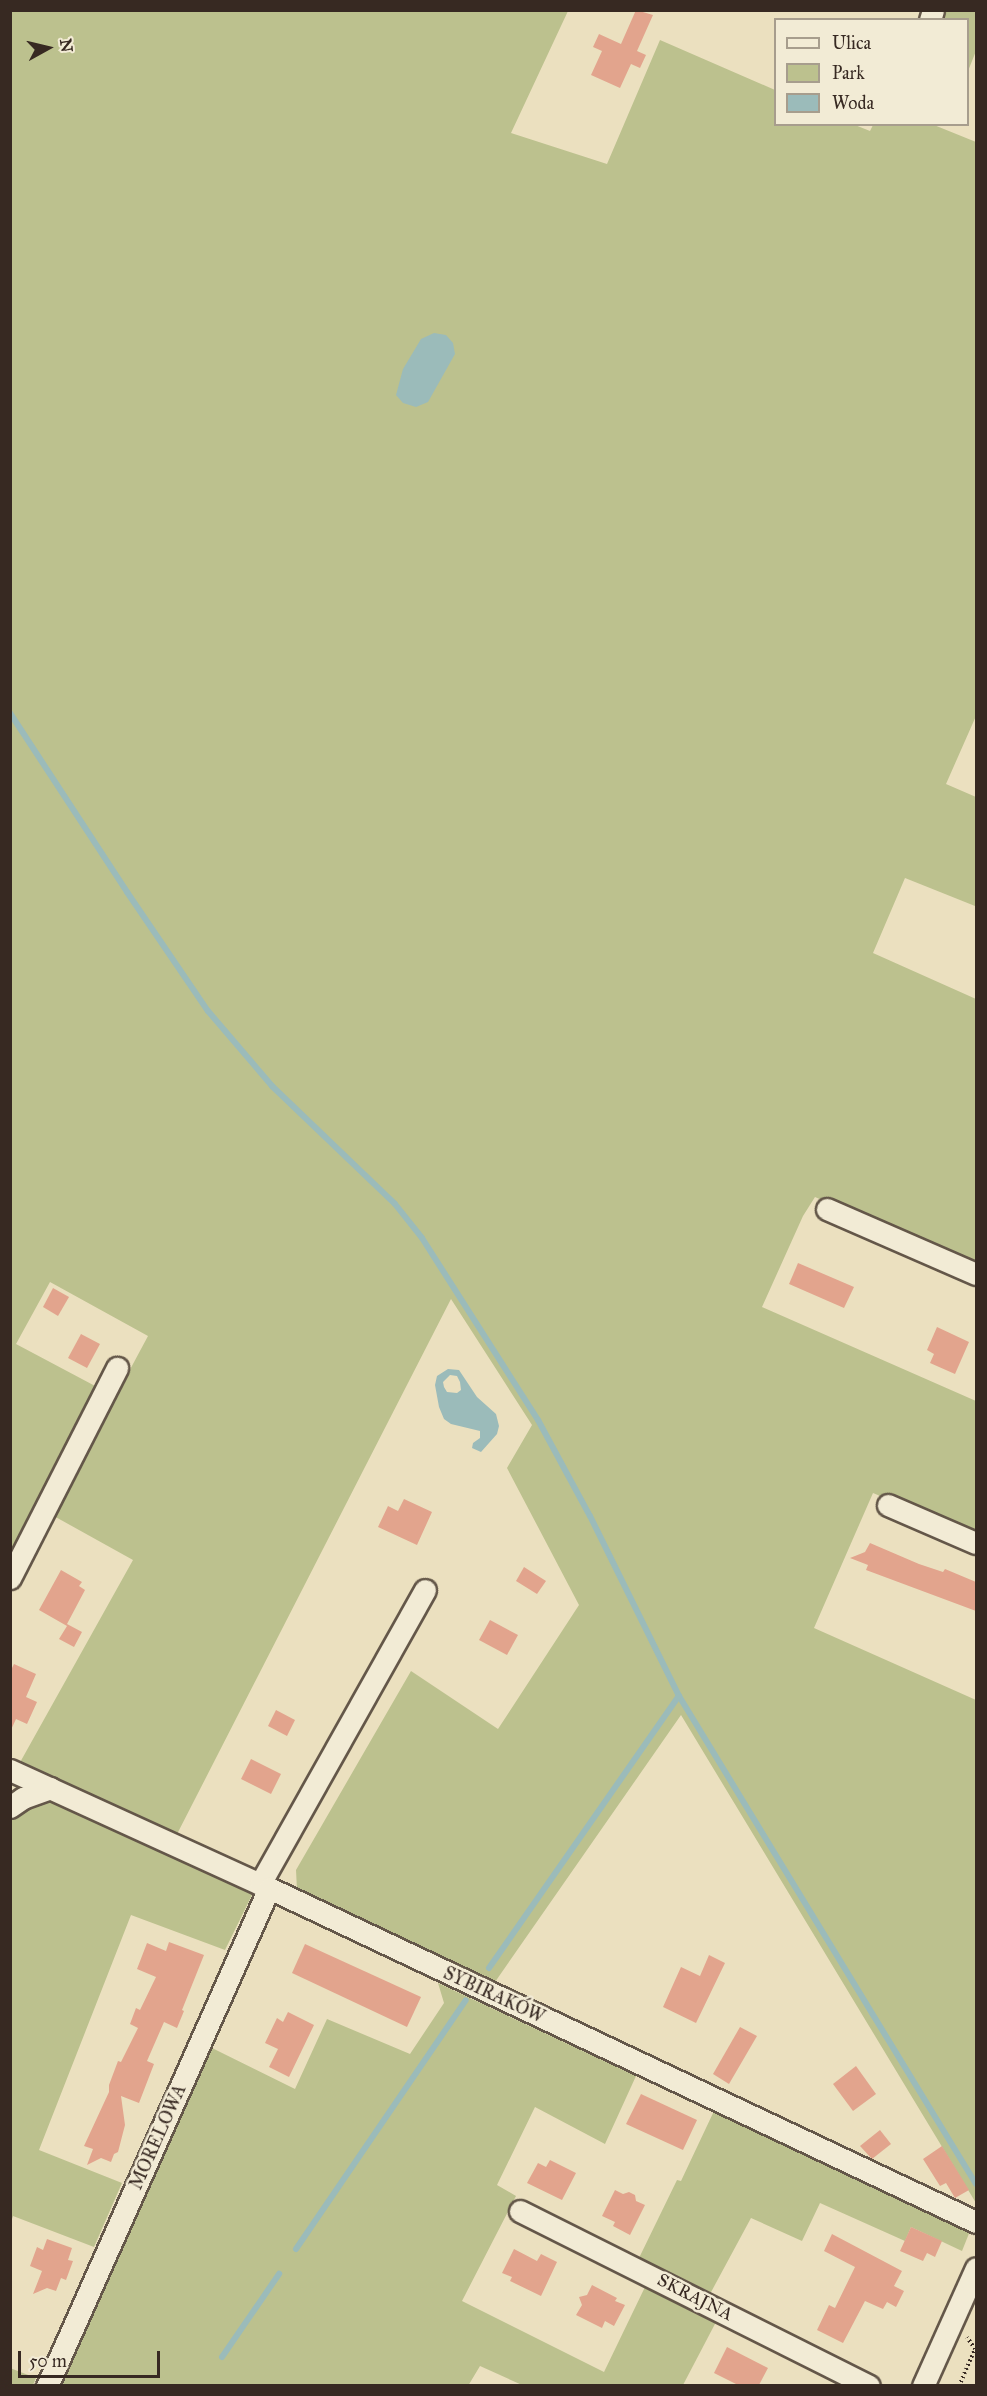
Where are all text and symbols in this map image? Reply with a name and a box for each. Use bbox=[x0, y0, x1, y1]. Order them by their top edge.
north arrow bbox=[18, 18, 78, 78]
legend bbox=[774, 18, 969, 126]
text: Ulica bbox=[832, 32, 871, 54]
text: N bbox=[56, 37, 77, 53]
text: Park bbox=[832, 62, 865, 84]
text: Woda bbox=[832, 92, 874, 114]
street label: SYBIRAKÓW bbox=[440, 1962, 548, 2028]
street label: MORELOWA bbox=[125, 2081, 191, 2193]
street label: SKRAJNA bbox=[654, 2269, 736, 2325]
scale bar bbox=[21, 2339, 164, 2377]
text: 50 m bbox=[29, 2350, 67, 2372]

